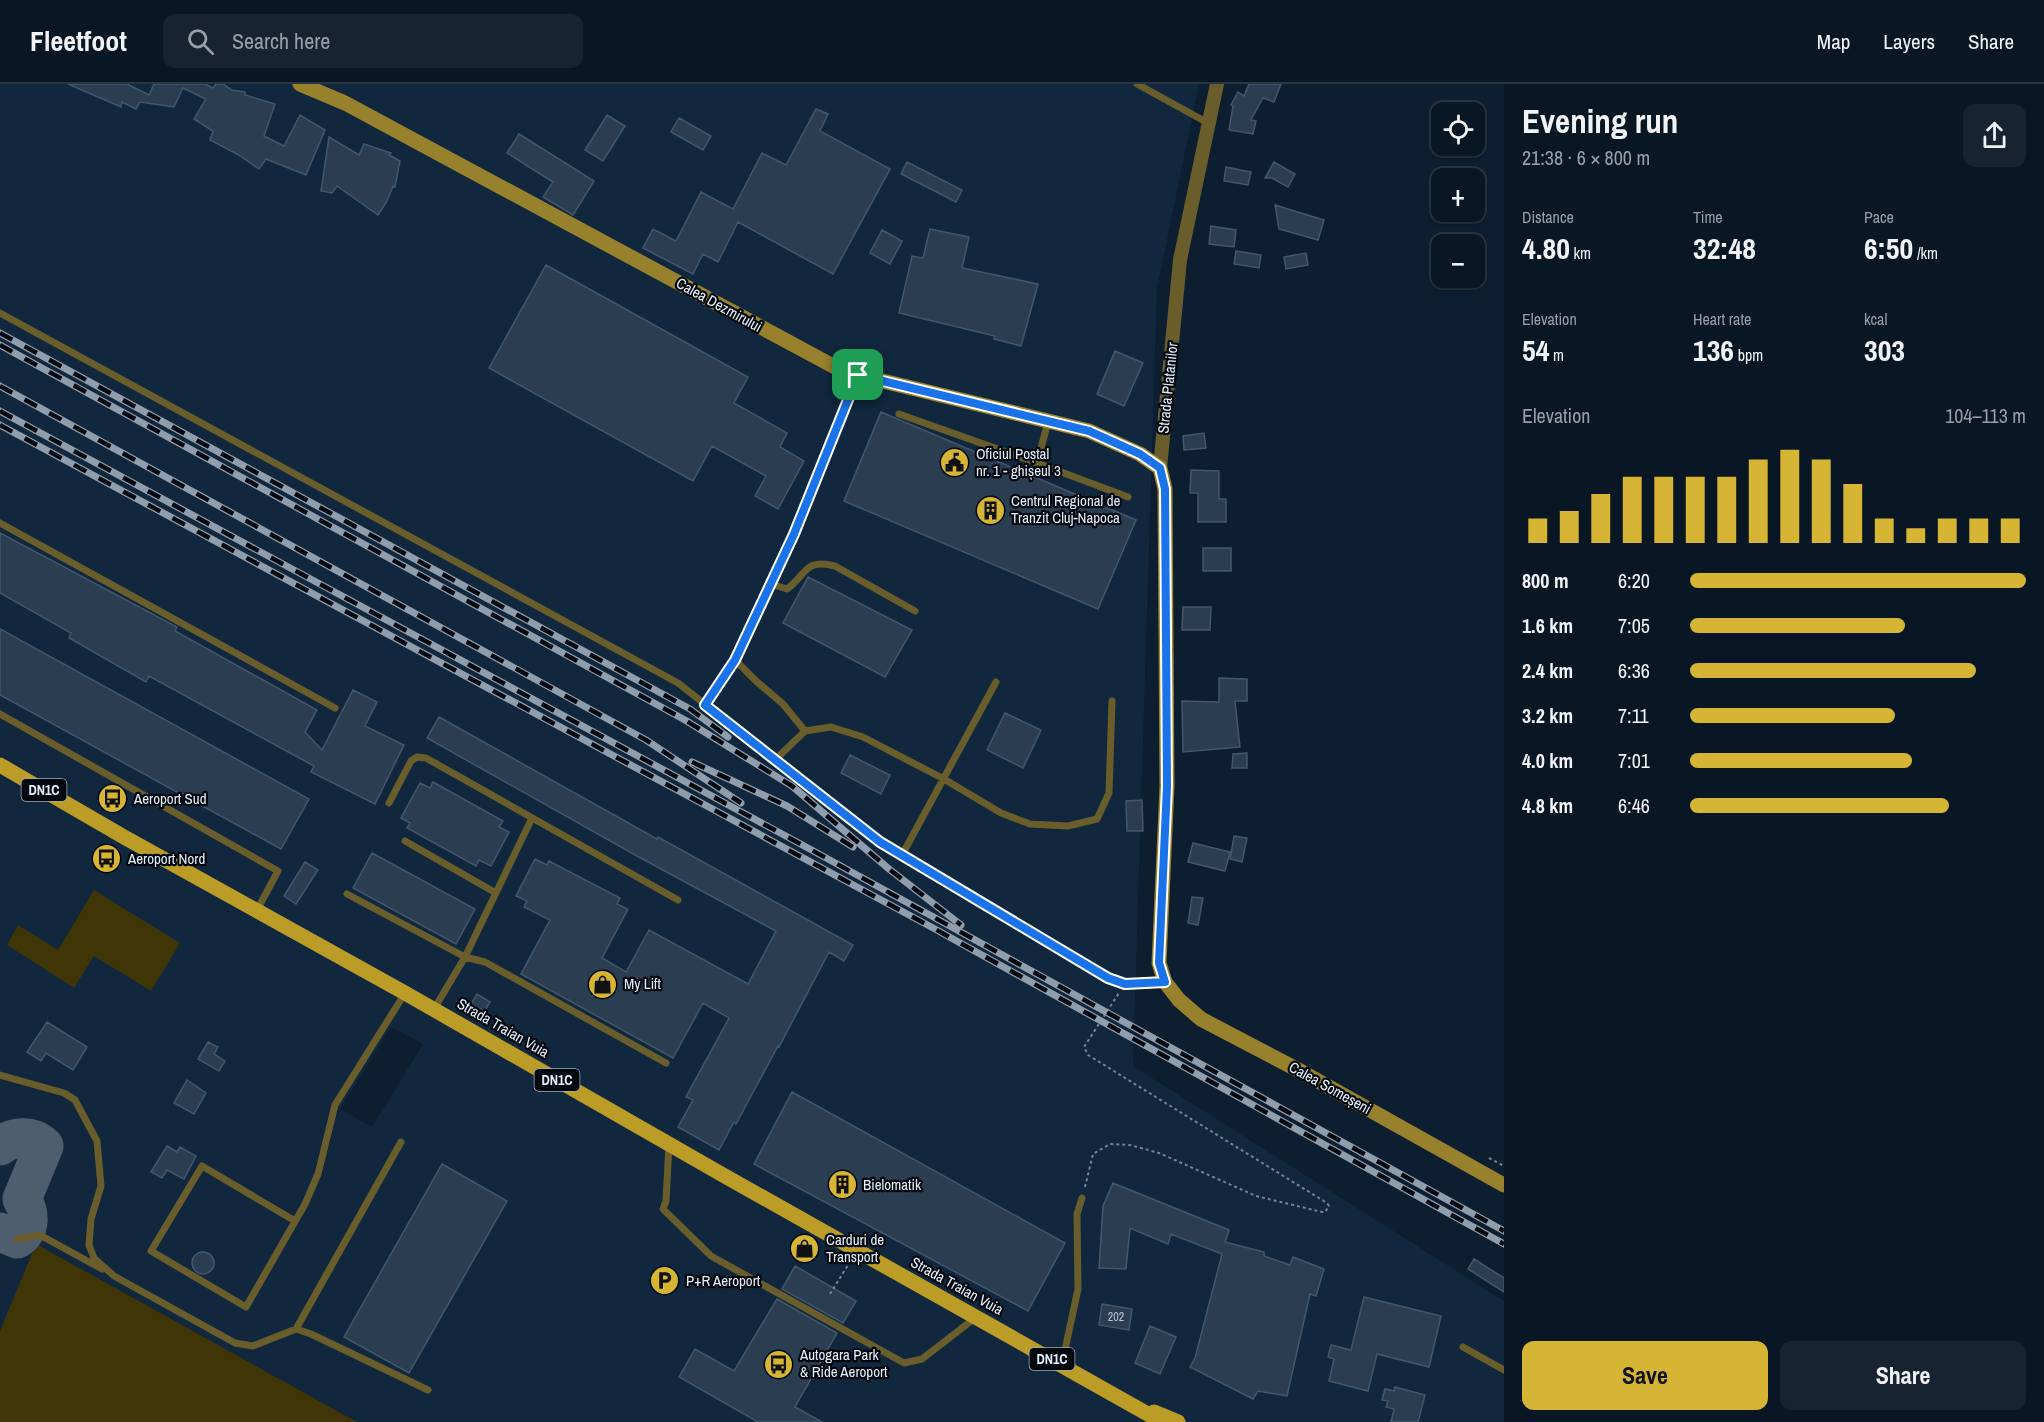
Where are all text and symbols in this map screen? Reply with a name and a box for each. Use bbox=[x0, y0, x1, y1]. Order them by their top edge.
search box bbox=[163, 14, 583, 68]
text: Fleetfoot bbox=[30, 22, 127, 60]
icon: search bbox=[184, 25, 217, 58]
text: Search here bbox=[232, 26, 330, 56]
text: Map bbox=[1817, 27, 1850, 56]
text: Layers bbox=[1883, 27, 1935, 56]
text: Share bbox=[1968, 27, 2014, 56]
text: Evening run bbox=[1522, 99, 1678, 143]
map controls bbox=[1431, 102, 1485, 288]
button: locate bbox=[1431, 102, 1485, 156]
button: share bbox=[1963, 104, 2026, 167]
text: 21:38 · 6 × 800 m bbox=[1522, 144, 1650, 171]
button: + bbox=[1431, 168, 1485, 222]
text: Distance bbox=[1522, 206, 1574, 228]
text: Time bbox=[1693, 206, 1723, 228]
text: Pace bbox=[1864, 206, 1894, 228]
text: 4.80 bbox=[1522, 228, 1570, 268]
text: 32:48 bbox=[1693, 228, 1756, 268]
text: 6:50 bbox=[1864, 228, 1913, 268]
button: − bbox=[1431, 234, 1485, 288]
text: km bbox=[1570, 242, 1591, 264]
text: /km bbox=[1913, 242, 1938, 264]
street label: Calea Dezmirului bbox=[673, 272, 766, 337]
text: Elevation bbox=[1522, 308, 1577, 330]
text: Heart rate bbox=[1693, 308, 1751, 330]
text: kcal bbox=[1864, 308, 1887, 330]
text: 54 bbox=[1522, 330, 1549, 370]
text: 136 bbox=[1693, 330, 1734, 370]
text: 303 bbox=[1864, 330, 1905, 370]
street label: Strada Platanilor bbox=[1152, 341, 1183, 435]
text: m bbox=[1549, 344, 1564, 366]
text: bpm bbox=[1734, 344, 1763, 366]
pin bbox=[832, 349, 883, 400]
icon: arrive bbox=[841, 358, 874, 391]
text: Elevation bbox=[1522, 402, 1590, 429]
text: 104–113 m bbox=[1945, 402, 2026, 429]
place label: Oficiul Poștal nr. 1 - ghișeul 3 bbox=[976, 443, 1061, 481]
public building icon: Oficiul Poștal nr. 1 - ghișeul 3 bbox=[939, 447, 971, 479]
place label: Centrul Regional de Tranzit Cluj-Napoca bbox=[1011, 490, 1121, 528]
building icon: Centrul Regional de Tranzit Cluj-Napoca bbox=[974, 494, 1006, 526]
text: 800 m bbox=[1522, 567, 1569, 594]
text: 6:20 bbox=[1618, 567, 1650, 594]
text: 1.6 km bbox=[1522, 612, 1573, 639]
text: 7:05 bbox=[1618, 612, 1650, 639]
text: 2.4 km bbox=[1522, 657, 1573, 684]
text: 6:36 bbox=[1618, 657, 1650, 684]
text: 3.2 km bbox=[1522, 702, 1573, 729]
text: 7:11 bbox=[1618, 702, 1649, 729]
text: 4.0 km bbox=[1522, 747, 1573, 774]
text: 7:01 bbox=[1618, 747, 1650, 774]
road number: DN1C bbox=[22, 779, 66, 801]
bus stop icon: Aeroport Sud bbox=[97, 783, 129, 815]
place label: Aeroport Sud bbox=[133, 788, 206, 809]
text: 4.8 km bbox=[1522, 792, 1573, 819]
text: 6:46 bbox=[1618, 792, 1650, 819]
bus stop icon: Aeroport Nord bbox=[91, 843, 123, 875]
place label: Aeroport Nord bbox=[127, 848, 205, 869]
shop icon: My Lift bbox=[587, 968, 619, 1000]
place label: My Lift bbox=[624, 973, 661, 994]
street label: Strada Traian Vuia bbox=[453, 993, 553, 1062]
street label: Calea Someșeni bbox=[1285, 1056, 1375, 1119]
road number: DN1C bbox=[534, 1069, 580, 1091]
building icon: Bielomatik bbox=[826, 1169, 858, 1201]
place label: Bielomatik bbox=[863, 1174, 922, 1195]
place label: Carduri de Transport bbox=[826, 1229, 884, 1267]
shop icon: Carduri de Transport bbox=[789, 1233, 821, 1265]
street label: Strada Traian Vuia bbox=[907, 1251, 1007, 1320]
parking icon: P+R Aeroport bbox=[649, 1265, 681, 1297]
place label: P+R Aeroport bbox=[686, 1270, 761, 1291]
house number: 202 bbox=[1108, 1309, 1124, 1325]
button: Save bbox=[1522, 1341, 1768, 1410]
button: Share bbox=[1780, 1341, 2026, 1410]
place label: Autogara Park & Ride Aeroport bbox=[799, 1344, 888, 1382]
bus stop icon: Autogara Park & Ride Aeroport bbox=[763, 1348, 795, 1380]
road number: DN1C bbox=[1030, 1348, 1074, 1370]

